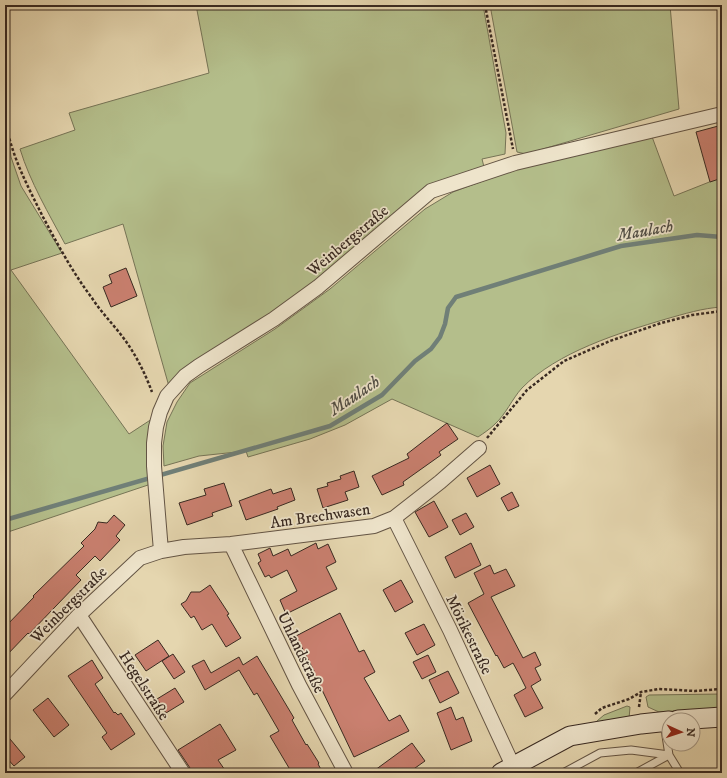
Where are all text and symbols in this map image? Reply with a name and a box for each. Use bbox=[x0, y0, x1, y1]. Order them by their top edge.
street label: Weinbergstraße bbox=[302, 201, 393, 281]
water label: Maulach bbox=[614, 215, 675, 247]
water label: Maulach bbox=[324, 371, 384, 421]
street label: Am Brechwasen bbox=[269, 499, 372, 533]
street label: Weinbergstraße bbox=[25, 562, 112, 648]
street label: Mörikestraße bbox=[441, 591, 497, 678]
street label: Uhlandstraße bbox=[273, 608, 330, 697]
street label: Hegelstraße bbox=[114, 647, 174, 724]
north arrow bbox=[661, 712, 701, 752]
text: N bbox=[683, 728, 697, 737]

